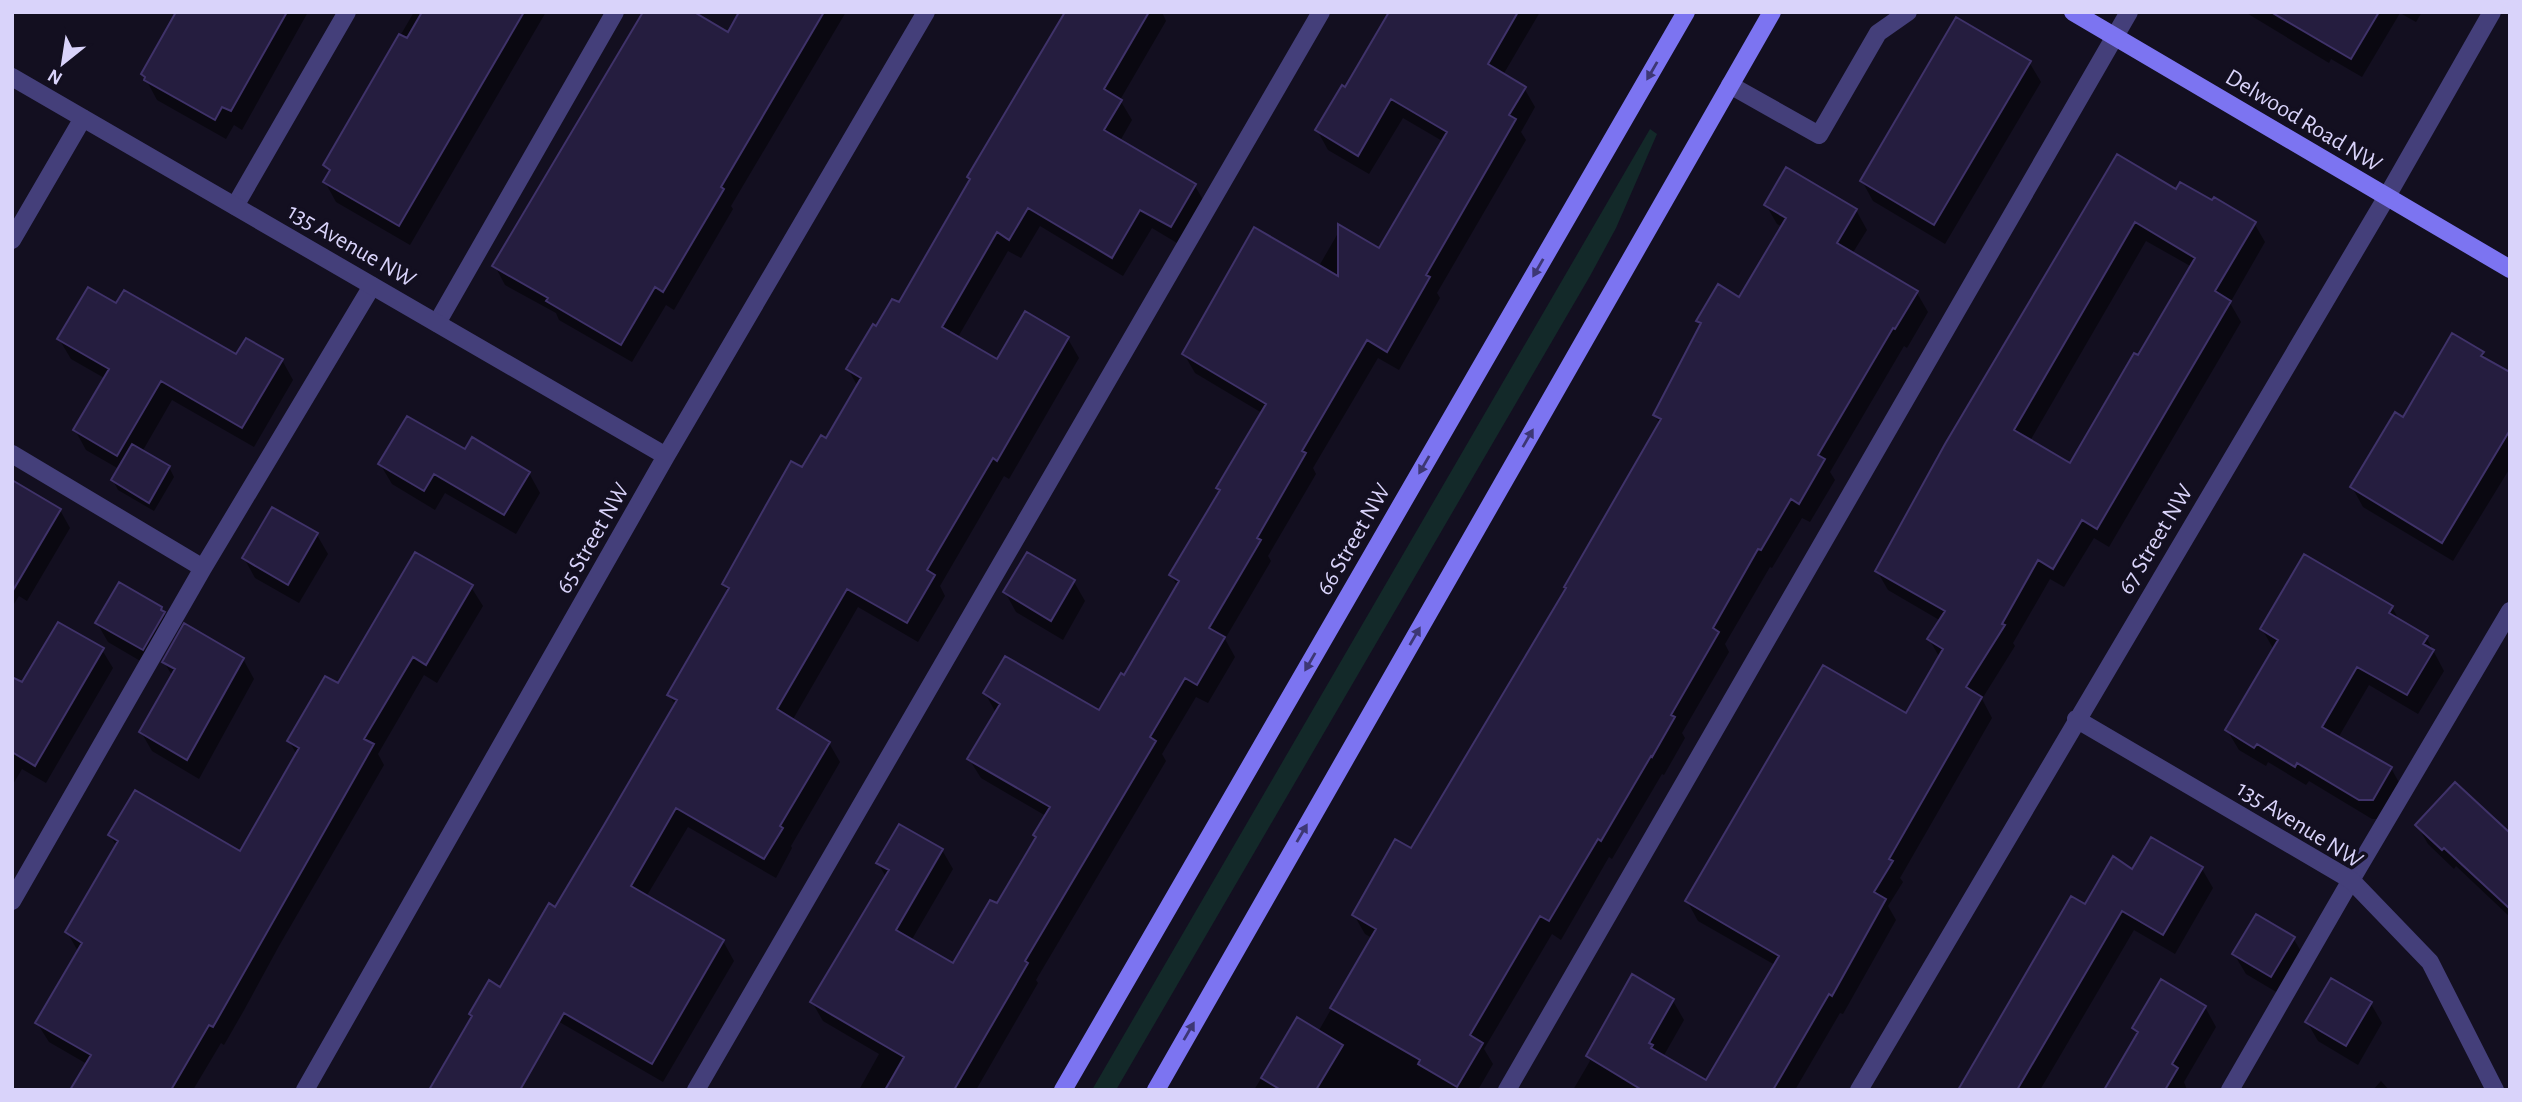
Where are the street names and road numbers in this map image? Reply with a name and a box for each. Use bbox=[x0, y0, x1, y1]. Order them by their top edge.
street label: Delwood Road NW bbox=[2221, 65, 2386, 177]
street label: 135 Avenue NW bbox=[283, 200, 420, 292]
street label: 65 Street NW bbox=[552, 479, 634, 598]
street label: 66 Street NW bbox=[1312, 479, 1396, 599]
street label: 67 Street NW bbox=[2114, 480, 2198, 598]
street label: 135 Avenue NW bbox=[2232, 777, 2367, 873]

